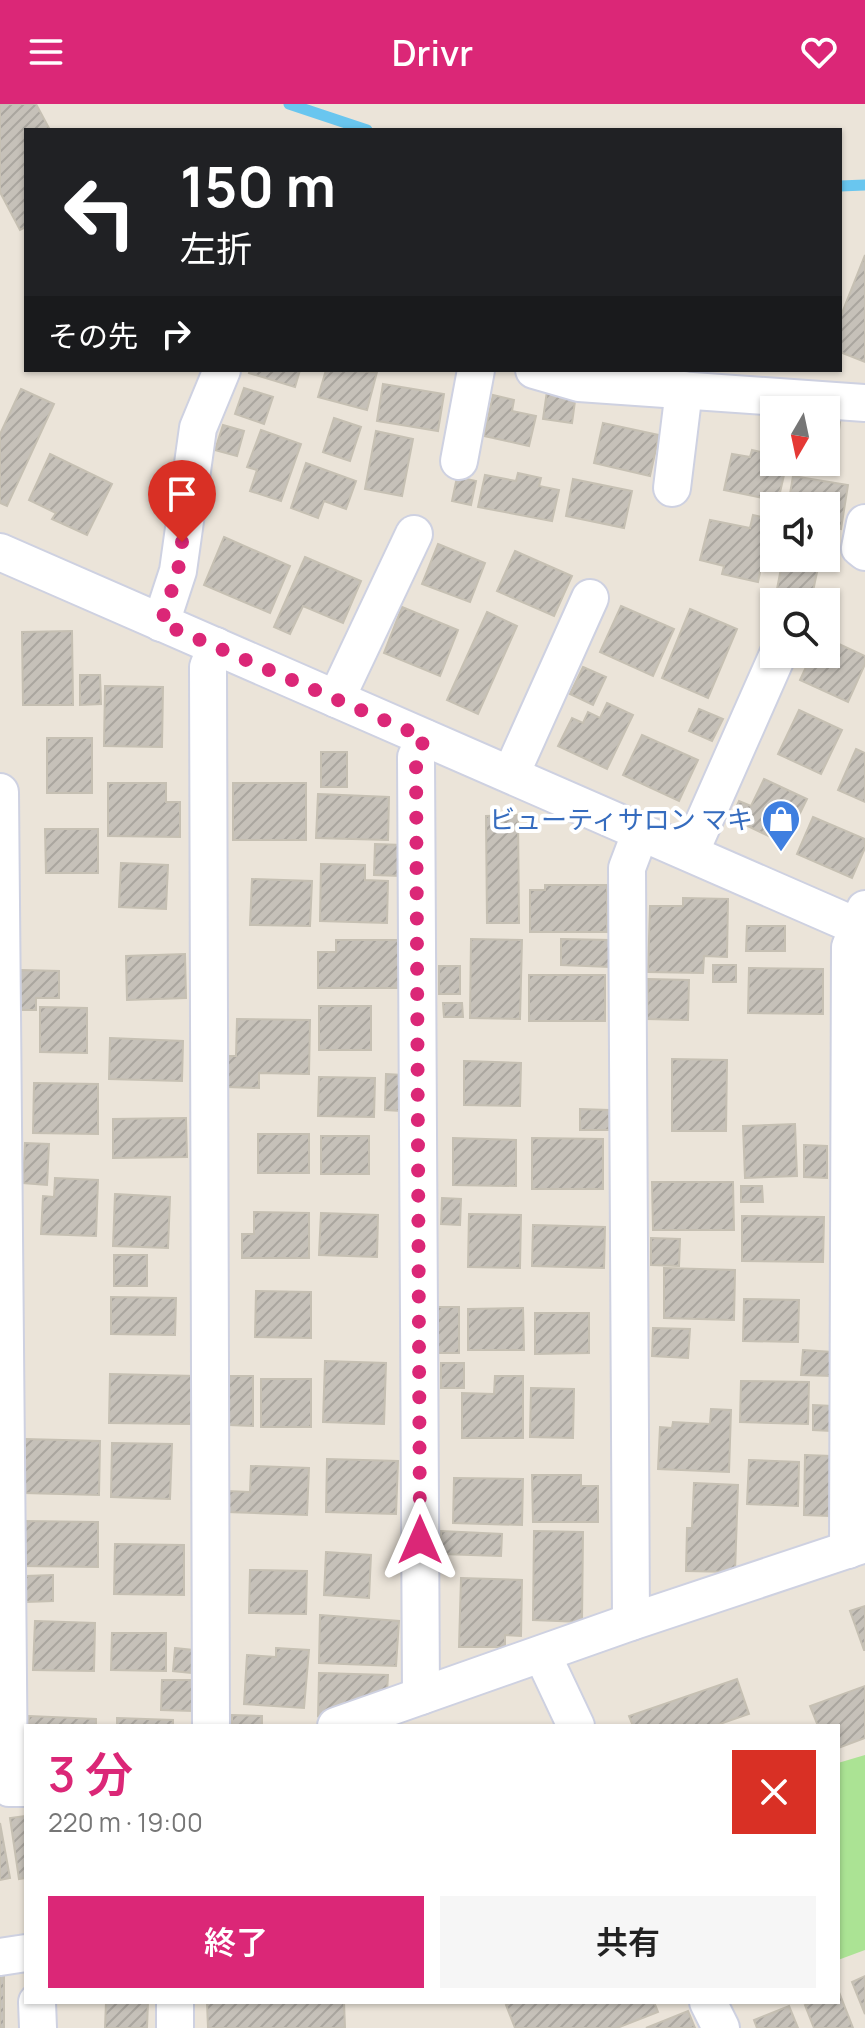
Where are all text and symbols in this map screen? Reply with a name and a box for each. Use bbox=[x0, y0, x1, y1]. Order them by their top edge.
text: Drivr bbox=[392, 28, 473, 77]
icon: menu bbox=[24, 30, 68, 74]
icon: heart bbox=[797, 30, 841, 74]
text: 150 m bbox=[180, 147, 336, 224]
icon: left bbox=[48, 160, 152, 264]
text: 左折 bbox=[180, 224, 252, 273]
icon: right bbox=[154, 312, 198, 356]
text: その先 bbox=[48, 315, 138, 356]
north arrow bbox=[760, 396, 840, 476]
map controls bbox=[760, 396, 840, 668]
pin bbox=[148, 460, 216, 542]
icon: arrive bbox=[160, 472, 204, 516]
button: sound bbox=[760, 492, 840, 572]
button: search bbox=[760, 588, 840, 668]
shop icon: ビューティサロン マキ bbox=[760, 798, 802, 853]
place label: ビューティサロン マキ bbox=[489, 801, 753, 837]
position arrow bbox=[378, 1498, 462, 1582]
text: 3 分 bbox=[48, 1741, 133, 1806]
button: close bbox=[732, 1750, 816, 1834]
text: 220 m · 19:00 bbox=[48, 1804, 203, 1840]
button: 終了 bbox=[48, 1896, 424, 1988]
button: 共有 bbox=[440, 1896, 816, 1988]

